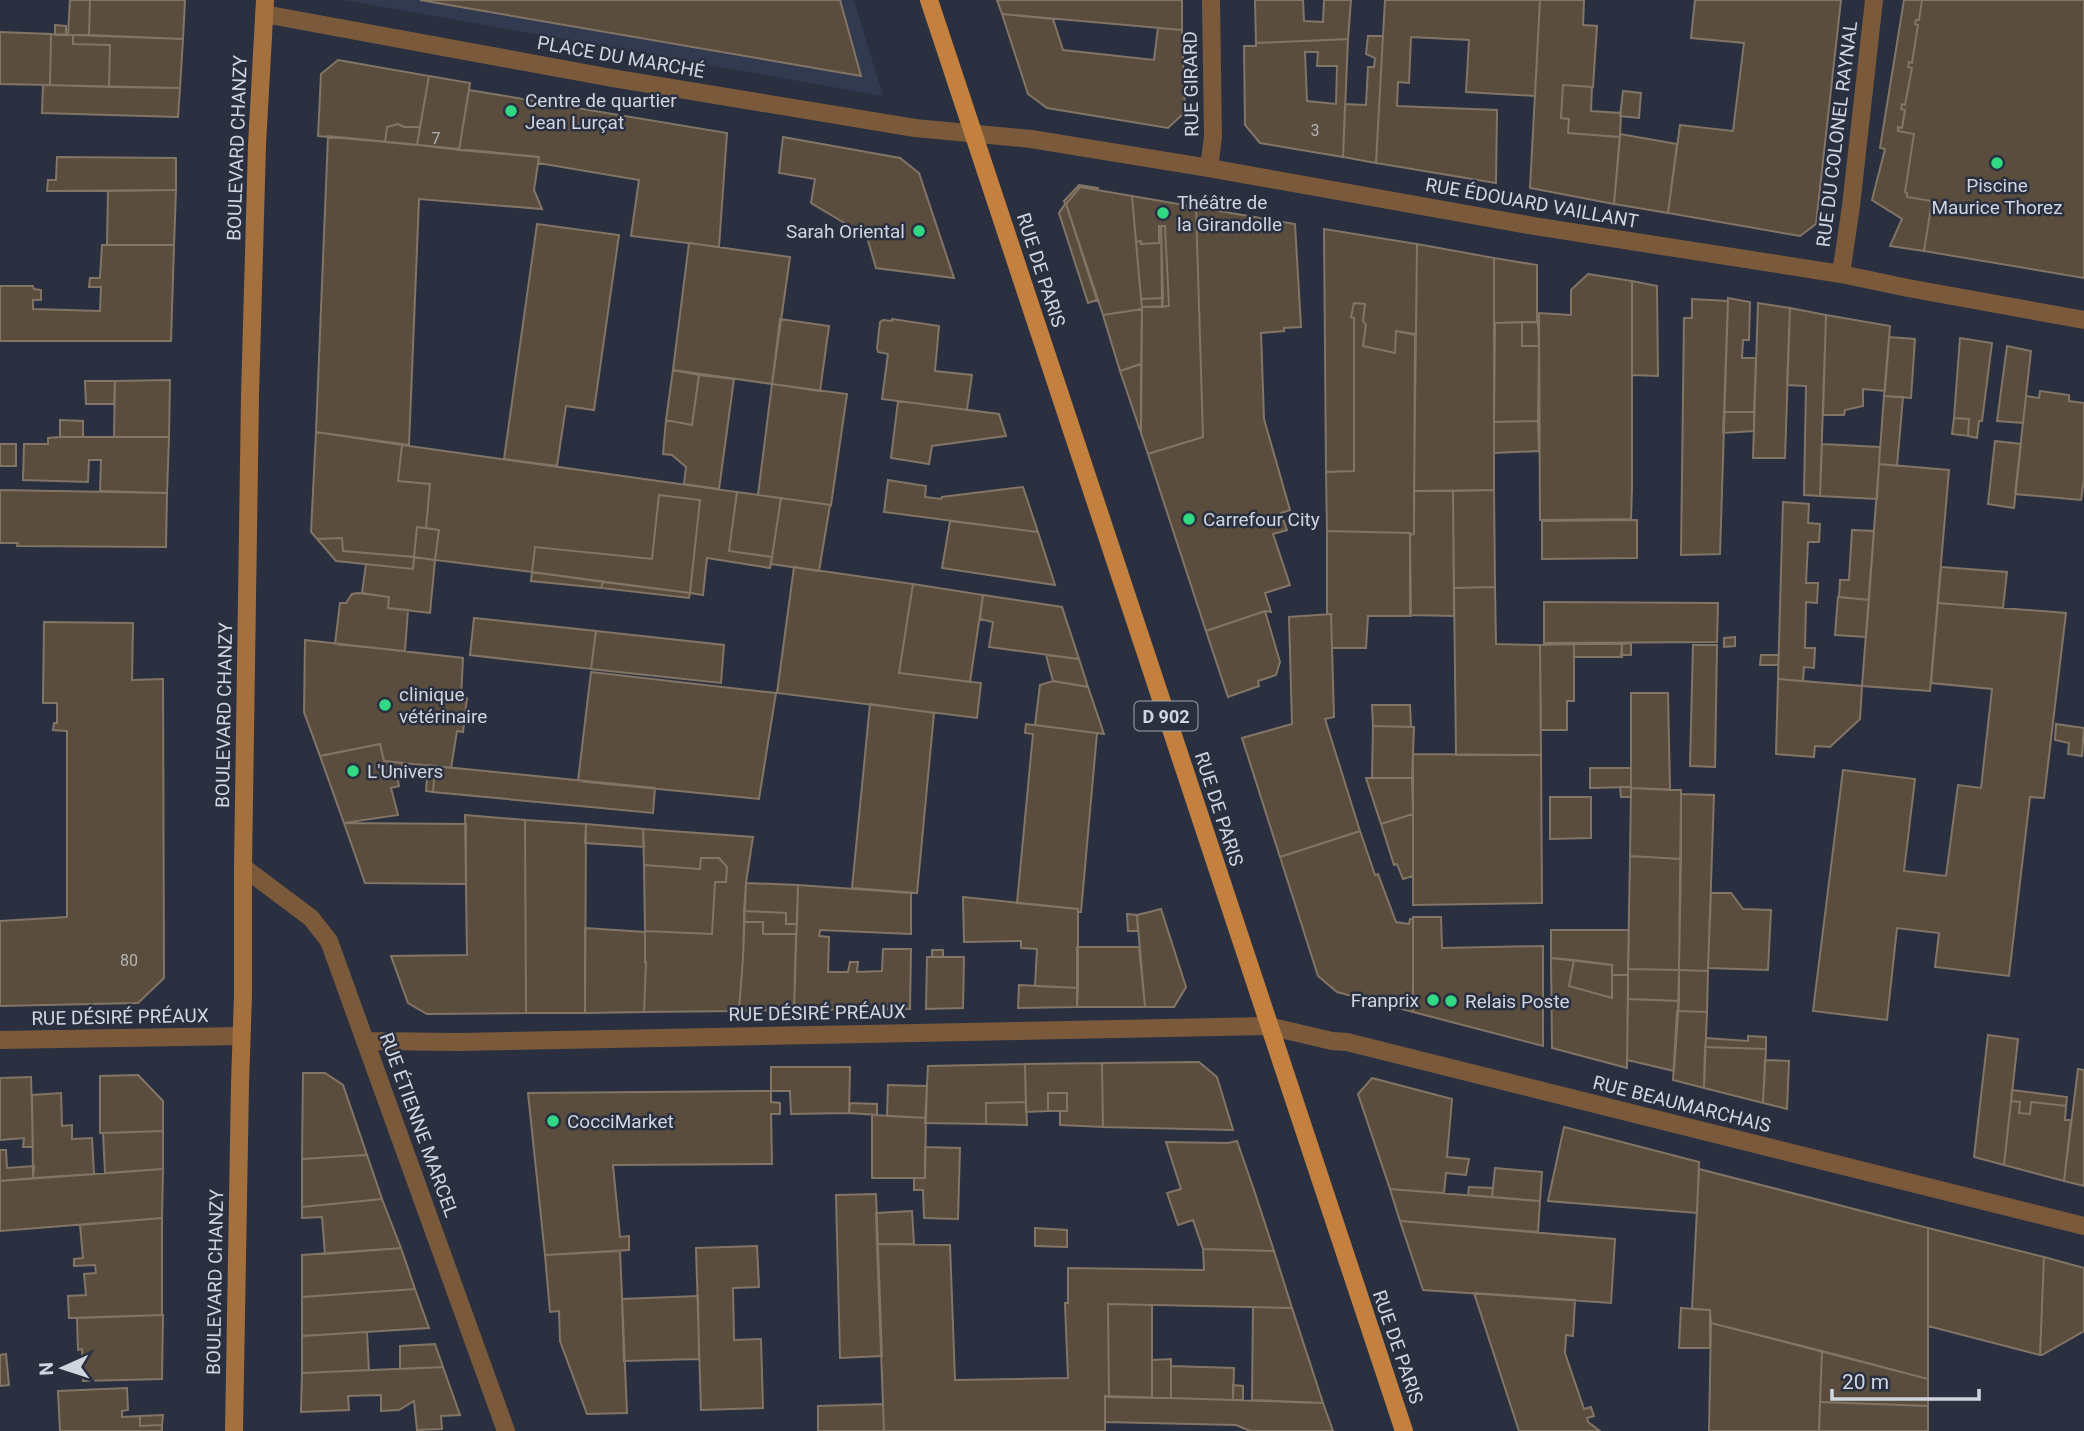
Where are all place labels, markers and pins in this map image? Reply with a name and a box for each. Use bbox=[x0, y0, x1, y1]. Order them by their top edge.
place label: Centre de quartier Jean Lurçat bbox=[525, 89, 677, 134]
marker: Centre de quartier Jean Lurçat bbox=[503, 103, 519, 119]
marker: Piscine Maurice Thorez bbox=[1989, 155, 2005, 171]
place label: Piscine Maurice Thorez bbox=[1931, 174, 2063, 219]
place label: Théâtre de la Girandolle bbox=[1177, 191, 1282, 236]
marker: Théâtre de la Girandolle bbox=[1155, 205, 1171, 221]
place label: Sarah Oriental bbox=[786, 220, 905, 243]
marker: Sarah Oriental bbox=[911, 223, 927, 239]
place label: Carrefour City bbox=[1203, 508, 1320, 531]
marker: Carrefour City bbox=[1181, 511, 1197, 527]
place label: clinique vétérinaire bbox=[399, 683, 487, 728]
marker: clinique vétérinaire bbox=[377, 697, 393, 713]
place label: L'Univers bbox=[367, 760, 443, 783]
marker: L'Univers bbox=[345, 763, 361, 779]
place label: Franprix bbox=[1351, 989, 1420, 1012]
place label: Relais Poste bbox=[1465, 990, 1570, 1013]
marker: Franprix bbox=[1425, 992, 1441, 1008]
marker: Relais Poste bbox=[1443, 993, 1459, 1009]
place label: CocciMarket bbox=[567, 1110, 674, 1133]
marker: CocciMarket bbox=[545, 1113, 561, 1129]

